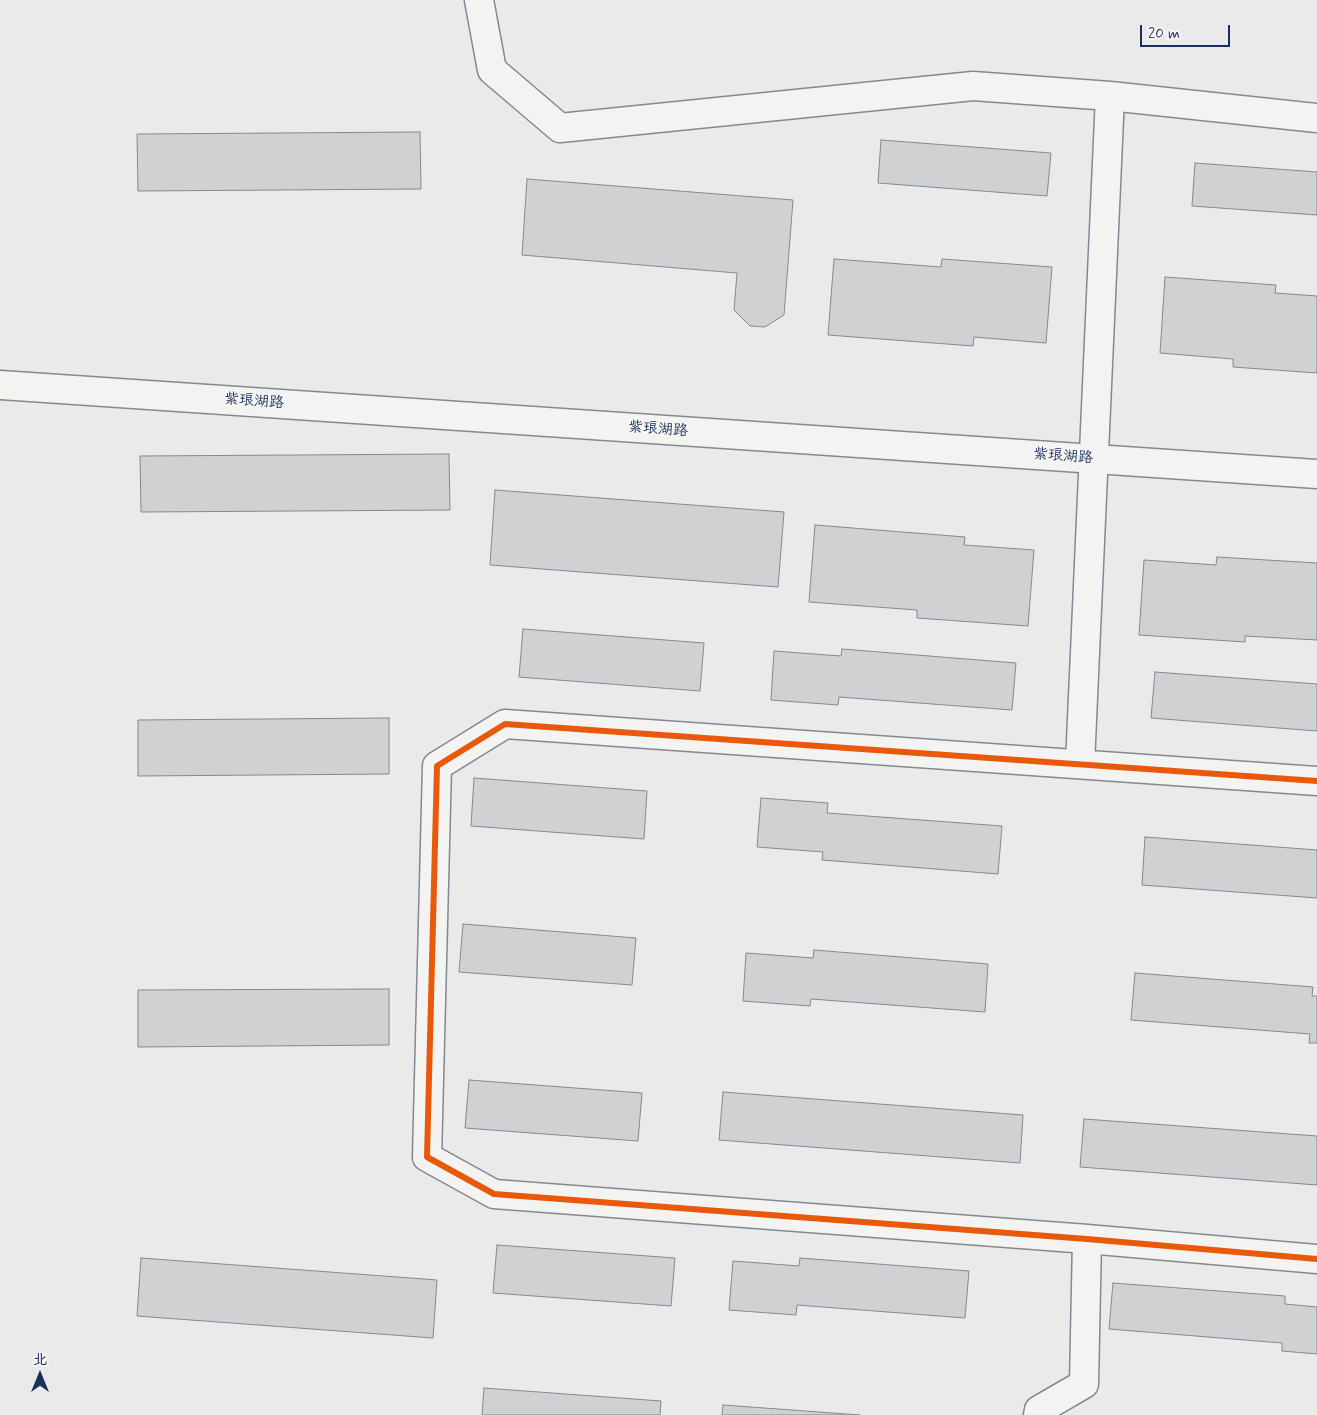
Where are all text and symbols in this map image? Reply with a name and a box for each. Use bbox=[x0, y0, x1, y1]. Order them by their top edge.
scale bar bbox=[1142, 15, 1232, 47]
text: 20 m bbox=[1148, 24, 1180, 44]
street label: 紫琅湖路 bbox=[223, 391, 285, 413]
street label: 紫琅湖路 bbox=[627, 419, 689, 441]
street label: 紫琅湖路 bbox=[1032, 446, 1094, 468]
north arrow bbox=[15, 1350, 65, 1400]
text: 北 bbox=[33, 1351, 47, 1369]

